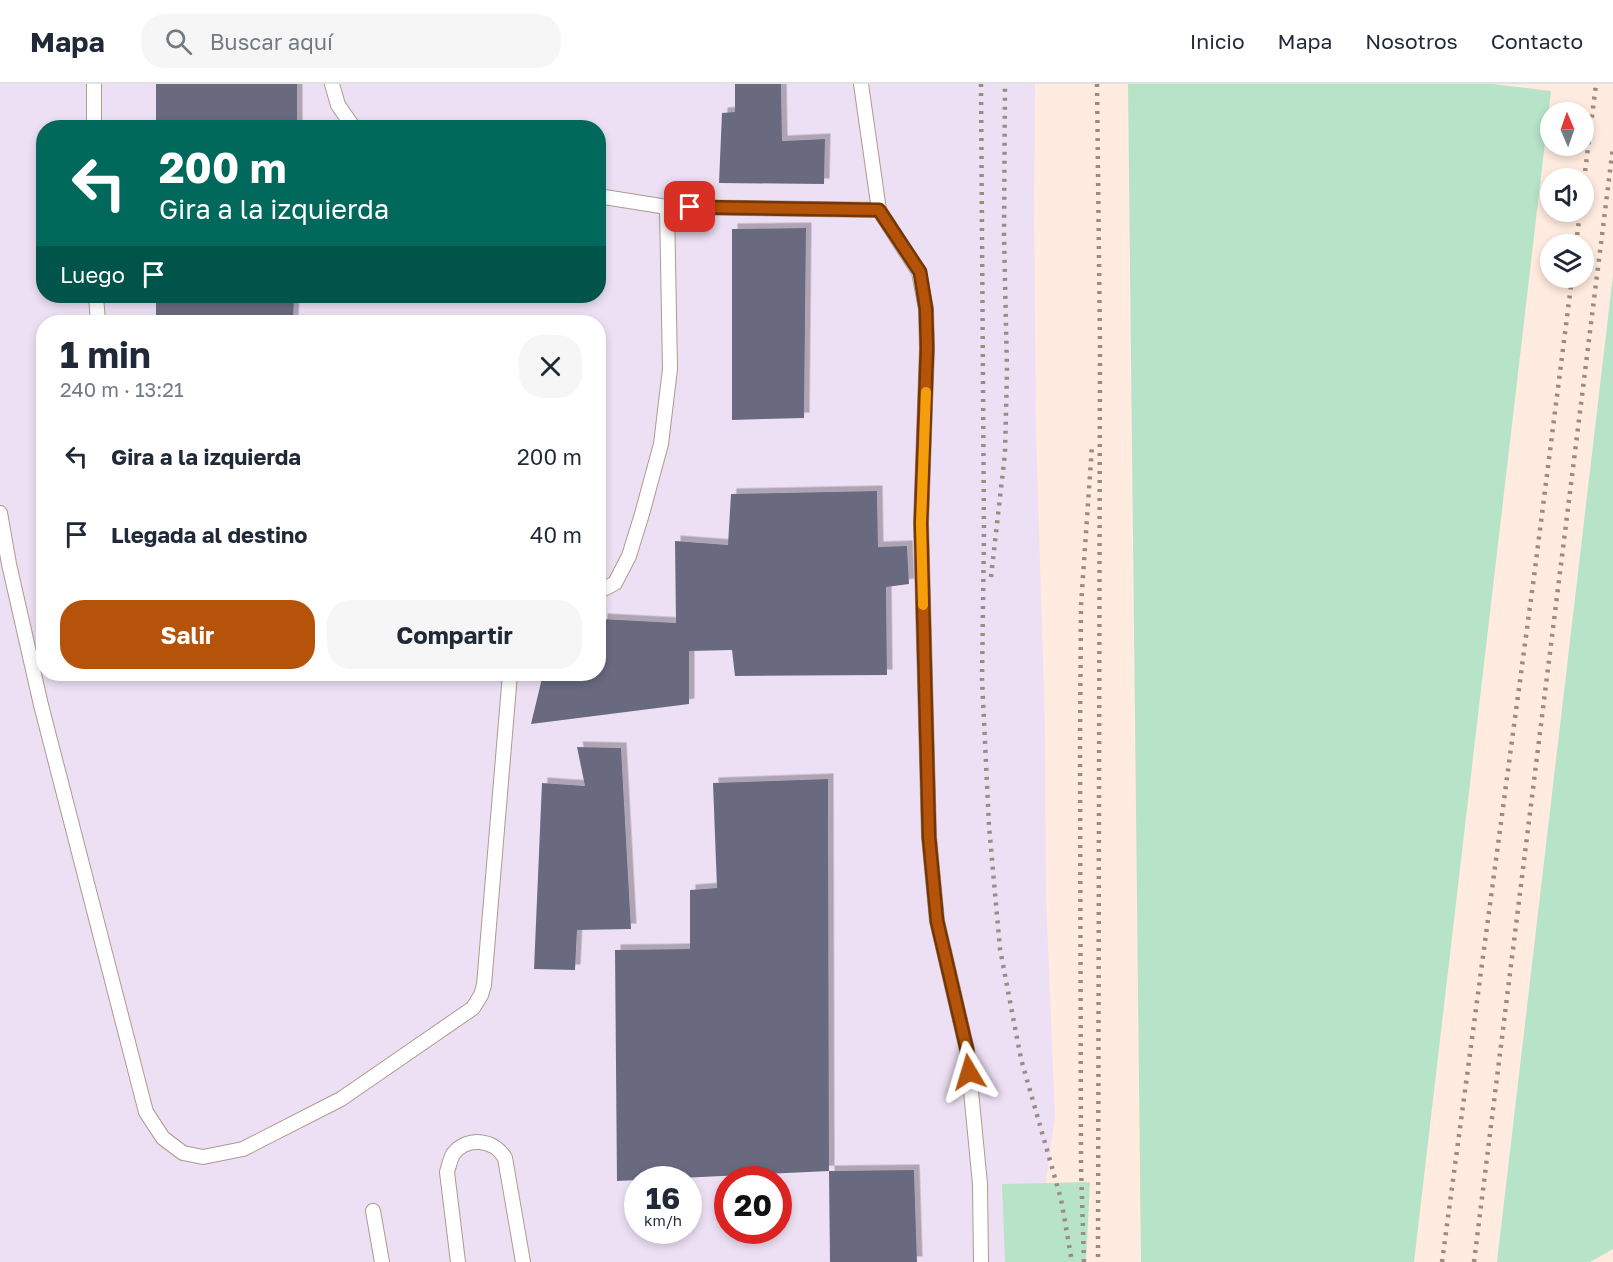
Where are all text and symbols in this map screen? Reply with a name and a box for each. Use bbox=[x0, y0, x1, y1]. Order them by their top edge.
search box bbox=[141, 14, 561, 68]
text: Mapa bbox=[30, 25, 105, 58]
icon: search bbox=[162, 25, 195, 58]
text: Buscar aquí bbox=[210, 28, 333, 55]
text: Inicio bbox=[1190, 28, 1245, 54]
text: Mapa bbox=[1278, 28, 1332, 54]
text: Nosotros bbox=[1365, 28, 1458, 54]
text: Contacto bbox=[1491, 28, 1583, 54]
north arrow bbox=[1540, 102, 1594, 156]
map controls bbox=[1540, 102, 1594, 288]
text: 200 m bbox=[159, 142, 286, 192]
icon: left bbox=[60, 144, 138, 222]
button: sound bbox=[1540, 168, 1594, 222]
pin bbox=[664, 181, 715, 232]
icon: arrive bbox=[673, 190, 706, 223]
text: Gira a la izquierda bbox=[159, 193, 389, 225]
button: layers bbox=[1540, 234, 1594, 288]
icon: arrive bbox=[137, 258, 170, 291]
text: Luego bbox=[60, 261, 125, 288]
text: 1 min bbox=[60, 333, 151, 376]
button: close bbox=[519, 335, 582, 398]
text: 240 m · 13:21 bbox=[60, 377, 184, 401]
icon: left bbox=[60, 440, 93, 473]
text: Gira a la izquierda bbox=[111, 443, 301, 470]
text: 200 m bbox=[517, 443, 582, 470]
icon: arrive bbox=[60, 518, 93, 551]
text: Llegada al destino bbox=[111, 521, 308, 548]
text: 40 m bbox=[530, 521, 582, 548]
button: Salir bbox=[60, 600, 315, 669]
button: Compartir bbox=[327, 600, 582, 669]
position arrow bbox=[937, 1040, 1001, 1104]
speed limit sign: 20 bbox=[714, 1166, 792, 1244]
text: 16 bbox=[646, 1180, 680, 1216]
text: km/h bbox=[644, 1211, 682, 1229]

